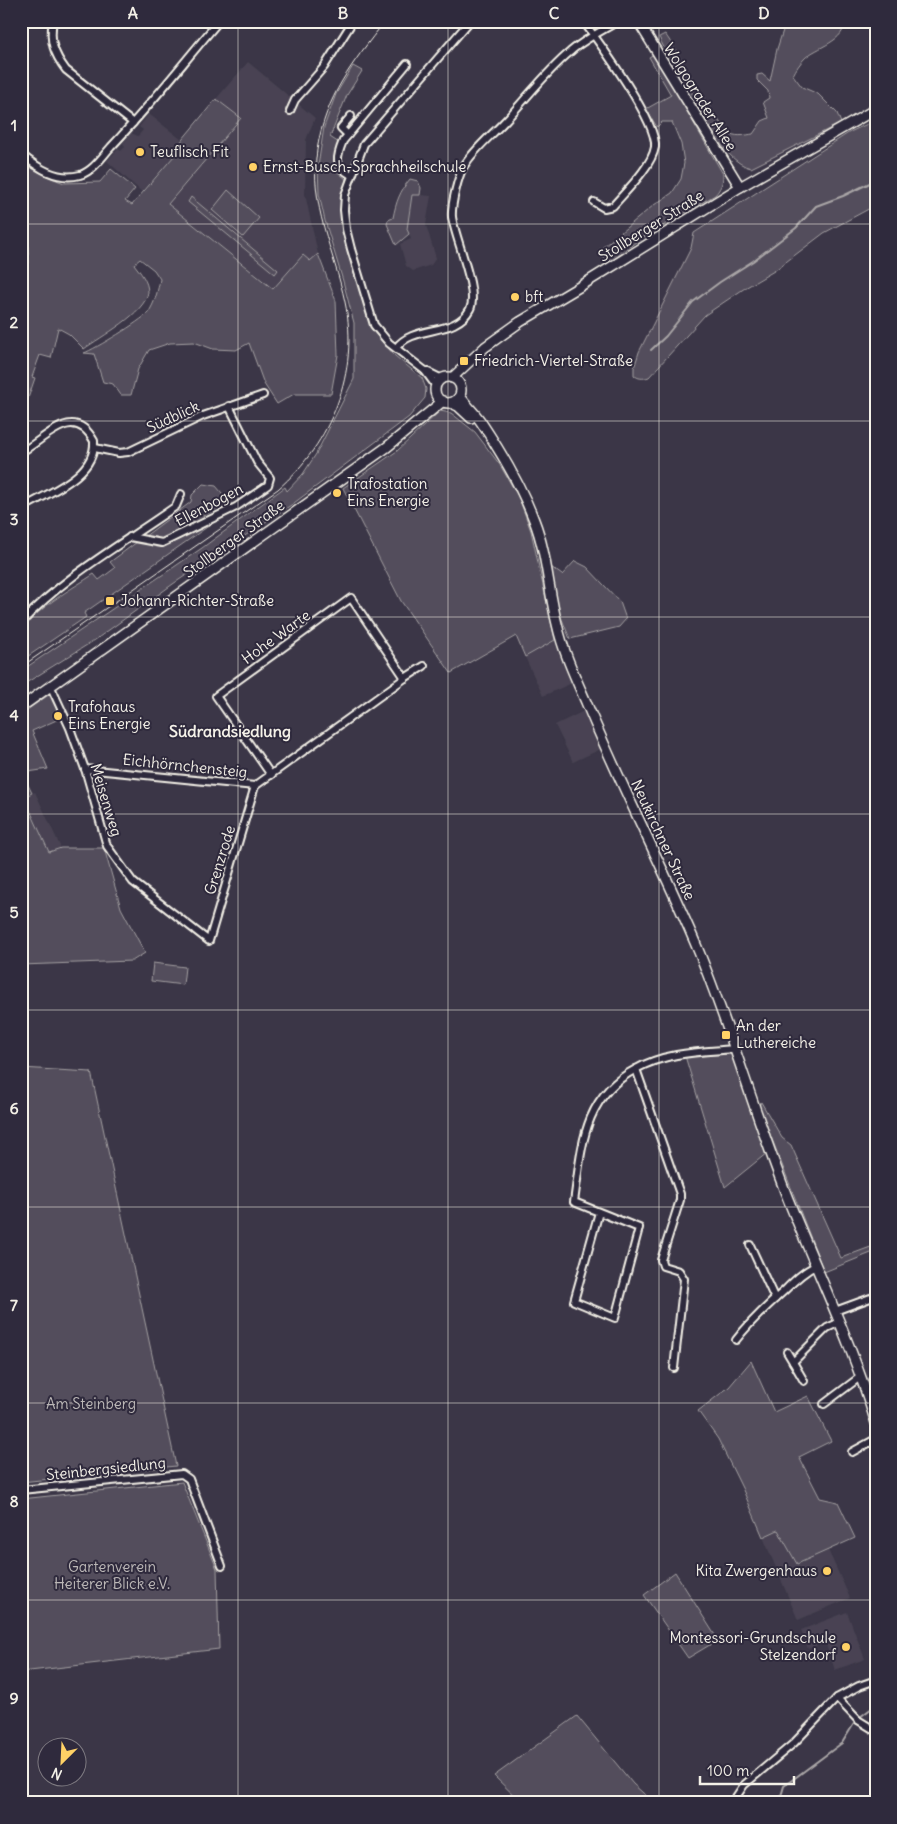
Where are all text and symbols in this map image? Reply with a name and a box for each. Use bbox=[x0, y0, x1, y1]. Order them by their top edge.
text: A bbox=[128, 3, 138, 23]
text: B bbox=[338, 3, 349, 23]
text: C bbox=[549, 3, 560, 23]
text: D bbox=[758, 3, 770, 23]
street label: Wolgograder Allee bbox=[660, 39, 741, 154]
text: 1 bbox=[11, 115, 17, 135]
place label: Teuflisch Fit bbox=[150, 142, 229, 161]
marker: Teuflisch Fit bbox=[134, 146, 146, 158]
place label: Ernst-Busch-Sprachheilschule bbox=[263, 157, 466, 176]
marker: Ernst-Busch-Sprachheilschule bbox=[247, 161, 259, 173]
street label: Stollberger Straße bbox=[595, 186, 707, 266]
place label: bft bbox=[525, 287, 543, 306]
marker: bft bbox=[509, 291, 521, 303]
text: 2 bbox=[10, 312, 19, 332]
place label: Friedrich-Viertel-Straße bbox=[474, 351, 633, 370]
marker: Friedrich-Viertel-Straße bbox=[458, 355, 470, 367]
street label: Südblick bbox=[143, 396, 203, 437]
place label: Trafostation Eins Energie bbox=[347, 474, 430, 510]
street label: Ellenbogen bbox=[172, 479, 246, 530]
marker: Trafostation Eins Energie bbox=[331, 487, 343, 499]
street label: Stollberger Straße bbox=[179, 495, 288, 582]
text: 3 bbox=[9, 509, 19, 529]
place label: Johann-Richter-Straße bbox=[120, 591, 274, 610]
marker: Johann-Richter-Straße bbox=[104, 595, 116, 607]
street label: Hohe Warte bbox=[238, 605, 314, 668]
place label: Trafohaus Eins Energie bbox=[68, 697, 151, 733]
text: 4 bbox=[9, 705, 19, 725]
marker: Trafohaus Eins Energie bbox=[52, 710, 64, 722]
district label: Südrandsiedlung bbox=[169, 721, 291, 742]
street label: Eichhörnchensteig bbox=[122, 750, 248, 781]
street label: Meisenweg bbox=[86, 761, 127, 839]
street label: Neukirchner Straße bbox=[627, 777, 700, 903]
street label: Grenzrode bbox=[200, 823, 239, 897]
text: 5 bbox=[9, 902, 19, 922]
place label: An der Luthereiche bbox=[736, 1016, 816, 1052]
marker: An der Luthereiche bbox=[720, 1029, 732, 1041]
text: 6 bbox=[9, 1098, 19, 1118]
text: 7 bbox=[10, 1295, 18, 1315]
park label: Am Steinberg bbox=[46, 1394, 136, 1413]
street label: Steinbergsiedlung bbox=[45, 1453, 167, 1484]
text: 8 bbox=[9, 1491, 19, 1511]
park label: Gartenverein Heiterer Blick e.V. bbox=[54, 1557, 170, 1593]
place label: Kita Zwergenhaus bbox=[696, 1561, 817, 1580]
marker: Kita Zwergenhaus bbox=[821, 1565, 833, 1577]
place label: Montessori-Grundschule Stelzendorf bbox=[670, 1628, 837, 1664]
marker: Montessori-Grundschule Stelzendorf bbox=[840, 1641, 852, 1653]
text: 9 bbox=[9, 1688, 19, 1708]
north arrow bbox=[38, 1736, 88, 1786]
scale bar bbox=[700, 1754, 793, 1786]
text: 100 m bbox=[707, 1761, 749, 1780]
text: N bbox=[49, 1764, 65, 1784]

